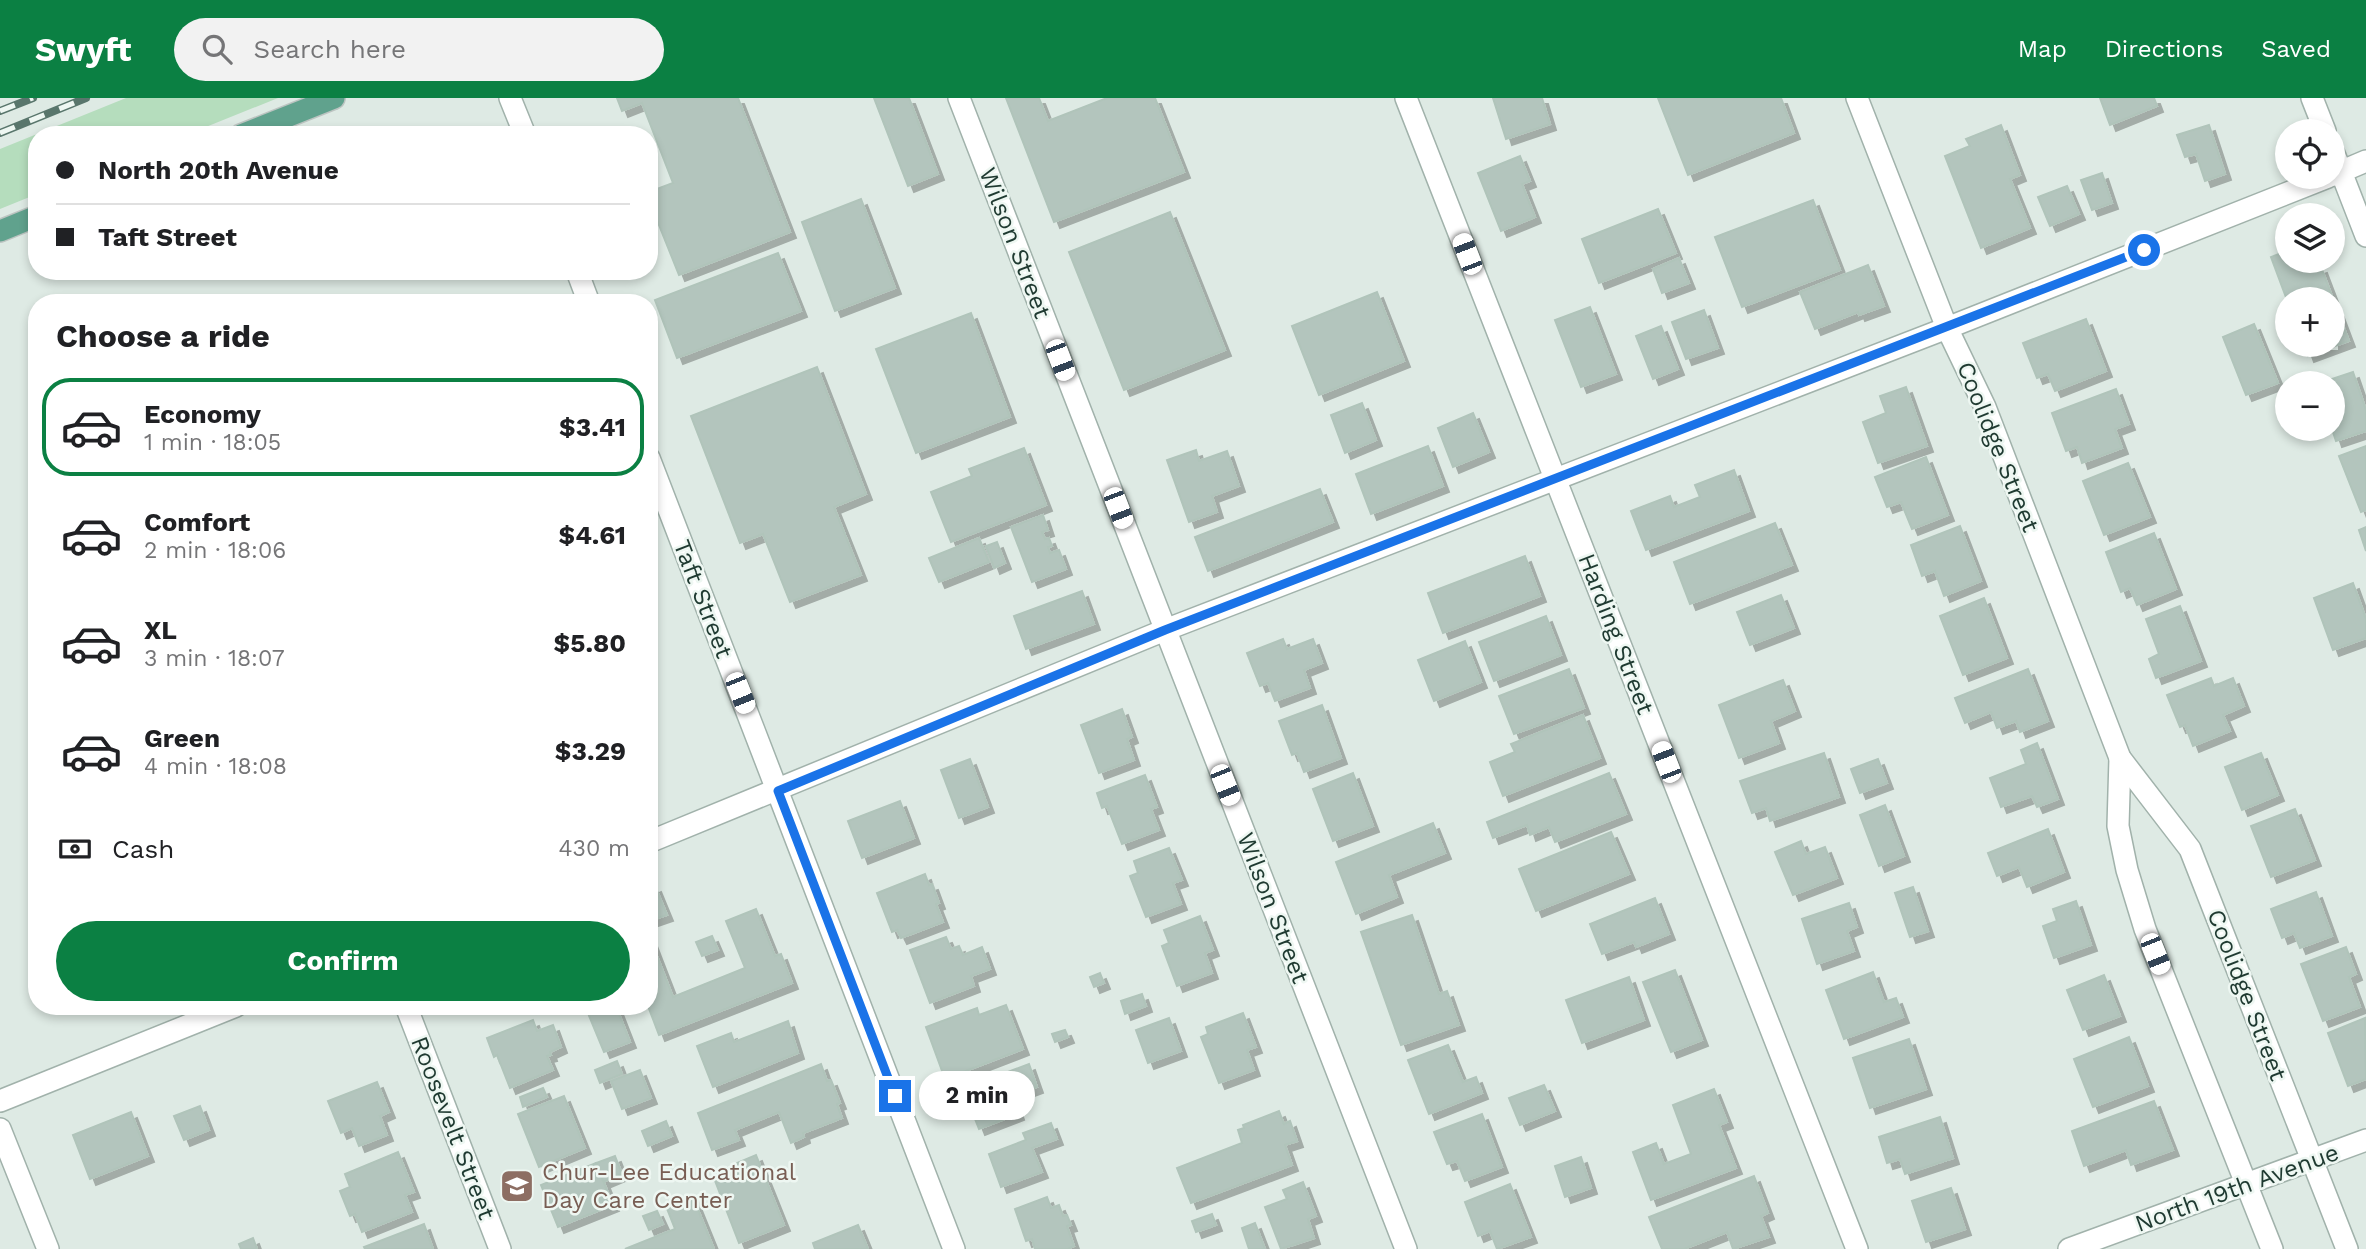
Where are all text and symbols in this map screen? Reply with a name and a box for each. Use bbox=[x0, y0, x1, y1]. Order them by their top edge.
search box bbox=[174, 18, 664, 81]
text: Swyft bbox=[35, 30, 132, 69]
icon: search bbox=[198, 30, 236, 68]
text: Search here bbox=[254, 34, 406, 64]
text: Map bbox=[2018, 35, 2067, 63]
text: Directions bbox=[2105, 35, 2223, 63]
text: Saved bbox=[2261, 35, 2331, 63]
map controls bbox=[2275, 119, 2345, 441]
button: locate bbox=[2275, 119, 2345, 189]
text: North 20th Avenue bbox=[98, 155, 339, 185]
street label: Wilson Street bbox=[973, 164, 1057, 322]
button: layers bbox=[2275, 203, 2345, 273]
text: Taft Street bbox=[98, 222, 237, 252]
car bbox=[1450, 231, 1485, 277]
route start bbox=[2128, 234, 2160, 266]
button: + bbox=[2275, 287, 2345, 357]
text: Choose a ride bbox=[56, 317, 270, 355]
car bbox=[1043, 337, 1078, 383]
street label: Coolidge Street bbox=[1951, 358, 2045, 536]
button: − bbox=[2275, 371, 2345, 441]
icon: car bbox=[60, 396, 123, 459]
text: Economy bbox=[144, 399, 261, 429]
text: $3.41 bbox=[559, 412, 626, 442]
text: 1 min · 18:05 bbox=[144, 429, 281, 456]
car bbox=[1101, 485, 1136, 531]
icon: car bbox=[60, 504, 123, 567]
text: Comfort bbox=[144, 507, 250, 537]
text: $4.61 bbox=[559, 520, 626, 550]
street label: Taft Street bbox=[668, 536, 738, 662]
text: 2 min · 18:06 bbox=[144, 537, 286, 564]
street label: Harding Street bbox=[1572, 550, 1660, 718]
icon: car bbox=[60, 612, 123, 675]
text: XL bbox=[144, 615, 177, 645]
text: $5.80 bbox=[554, 628, 626, 658]
text: 3 min · 18:07 bbox=[144, 645, 285, 672]
car bbox=[723, 670, 758, 716]
icon: car bbox=[60, 720, 123, 783]
text: Green bbox=[144, 723, 220, 753]
text: $3.29 bbox=[555, 736, 626, 766]
car bbox=[1649, 739, 1684, 785]
text: 4 min · 18:08 bbox=[144, 753, 287, 780]
car bbox=[1208, 762, 1243, 808]
street label: Wilson Street bbox=[1231, 829, 1315, 987]
icon: cash bbox=[56, 830, 94, 868]
text: Cash bbox=[112, 834, 174, 864]
text: 430 m bbox=[558, 835, 630, 862]
street label: Coolidge Street bbox=[2201, 905, 2293, 1085]
button: Confirm bbox=[56, 921, 630, 1001]
car bbox=[2138, 931, 2173, 977]
street label: Roosevelt Street bbox=[405, 1032, 501, 1224]
callout: 2 min bbox=[920, 1072, 1035, 1121]
route end bbox=[879, 1080, 911, 1112]
text: 2 min bbox=[946, 1082, 1008, 1109]
street label: North 19th Avenue bbox=[2131, 1138, 2343, 1238]
place label: Chur-Lee Educational Day Care Center bbox=[542, 1158, 797, 1214]
school or university icon: Chur-Lee Educational Day Care Center bbox=[498, 1167, 536, 1205]

